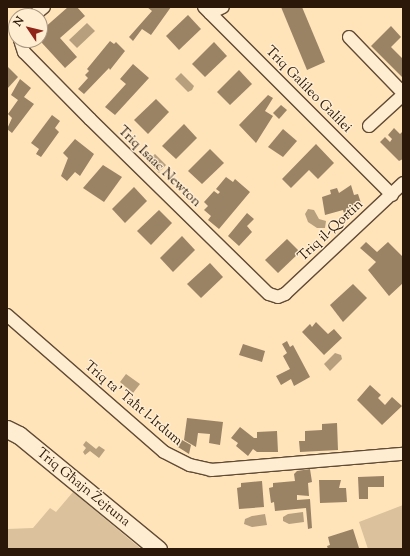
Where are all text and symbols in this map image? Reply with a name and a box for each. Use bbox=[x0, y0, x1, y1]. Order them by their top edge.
north arrow bbox=[8, 8, 48, 48]
text: N bbox=[10, 14, 28, 30]
street label: Triq Galileo Galilei bbox=[261, 43, 355, 137]
street label: Triq Isaac Newton bbox=[114, 123, 204, 211]
street label: Triq il-Qortin bbox=[295, 197, 367, 265]
street label: Triq ta' Taħt l-Irdum bbox=[80, 358, 186, 450]
street label: Triq Għajn Żejtuna bbox=[33, 445, 133, 531]

